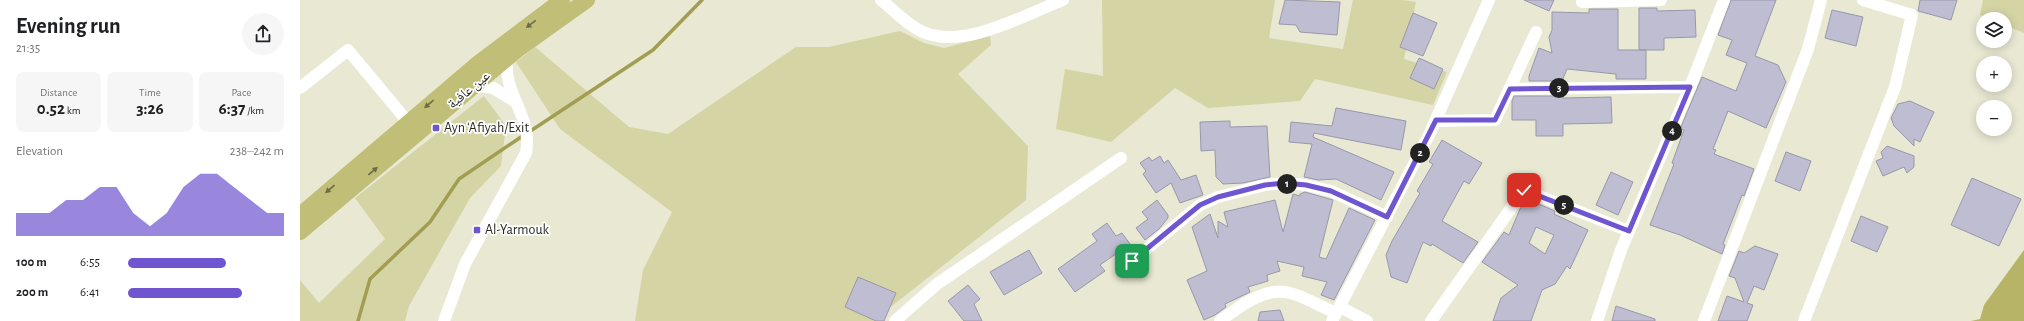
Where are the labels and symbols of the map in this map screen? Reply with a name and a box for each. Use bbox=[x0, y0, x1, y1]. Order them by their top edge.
one-way arrow bbox=[525, 19, 536, 28]
street label: عين عافية bbox=[445, 68, 493, 112]
pin: 3 bbox=[1549, 78, 1569, 98]
one-way arrow bbox=[424, 100, 434, 109]
place label: Ayn ‘Afiyah/Exit bbox=[444, 121, 529, 135]
pin: 4 bbox=[1662, 121, 1682, 141]
marker: Ayn ‘Afiyah/Exit bbox=[431, 123, 441, 133]
pin: 2 bbox=[1410, 143, 1430, 163]
one-way arrow bbox=[367, 166, 378, 175]
pin bbox=[1507, 173, 1541, 207]
pin: 1 bbox=[1277, 174, 1297, 194]
one-way arrow bbox=[325, 184, 335, 193]
pin: 5 bbox=[1554, 195, 1574, 215]
place label: Al-Yarmouk bbox=[485, 223, 550, 237]
marker: Al-Yarmouk bbox=[472, 225, 482, 235]
pin bbox=[1115, 244, 1149, 278]

